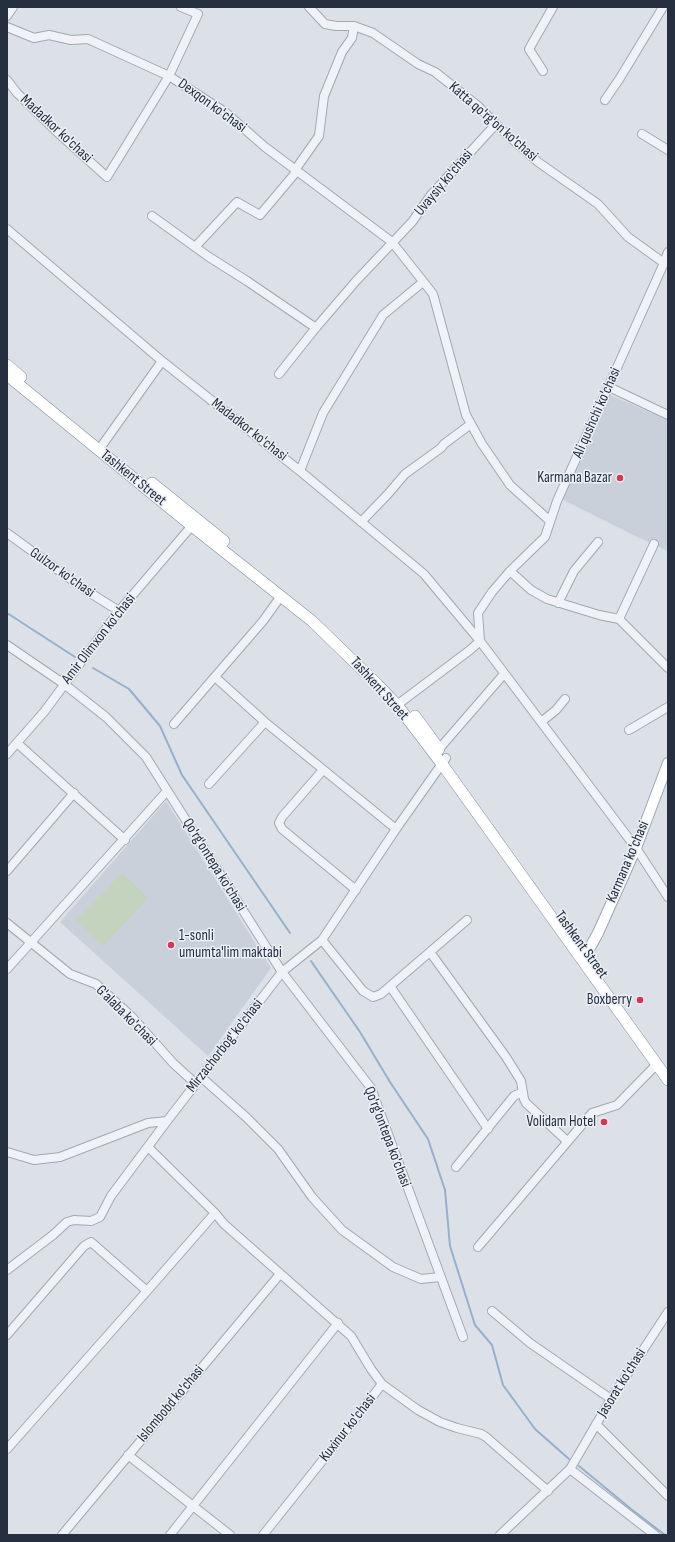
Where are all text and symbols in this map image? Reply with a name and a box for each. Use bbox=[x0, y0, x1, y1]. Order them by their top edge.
street label: Dexqon ko'chasi bbox=[174, 75, 250, 137]
street label: Katta qo'rg'on ko'chasi bbox=[445, 78, 541, 166]
street label: Madadkor ko'chasi bbox=[16, 91, 96, 167]
street label: Uvaysiy ko'chasi bbox=[411, 146, 477, 220]
street label: Ali qushchi ko'chasi bbox=[569, 365, 625, 461]
street label: Madadkor ko'chasi bbox=[207, 395, 291, 465]
street label: Tashkent Street bbox=[97, 446, 169, 510]
place label: Karmana Bazar bbox=[537, 469, 612, 487]
marker: Karmana Bazar bbox=[615, 473, 625, 483]
street label: Gulzor ko'chasi bbox=[26, 544, 98, 602]
street label: Amir Olimxon ko'chasi bbox=[58, 590, 140, 688]
street label: Tashkent Street bbox=[346, 653, 412, 725]
street label: Qo'rg'ontepa ko'chasi bbox=[178, 815, 250, 915]
street label: Karmana ko'chasi bbox=[603, 818, 653, 906]
street label: Tashkent Street bbox=[550, 908, 612, 982]
place label: 1-sonli umumta'lim maktabi bbox=[179, 927, 282, 962]
marker: 1-sonli umumta'lim maktabi bbox=[166, 940, 176, 950]
street label: G'alaba ko'chasi bbox=[92, 982, 160, 1050]
place label: Boxberry bbox=[587, 991, 632, 1009]
marker: Boxberry bbox=[635, 995, 645, 1005]
street label: Mirzachorbog' ko'chasi bbox=[183, 996, 267, 1096]
street label: Qo'rg'ontepa ko'chasi bbox=[360, 1084, 414, 1190]
place label: Volidam Hotel bbox=[526, 1113, 596, 1131]
marker: Volidam Hotel bbox=[599, 1117, 609, 1127]
street label: Jasorat ko'chasi bbox=[594, 1345, 650, 1421]
street label: Islombobd ko'chasi bbox=[134, 1362, 208, 1446]
street label: Kuxinur ko'chasi bbox=[316, 1391, 380, 1465]

